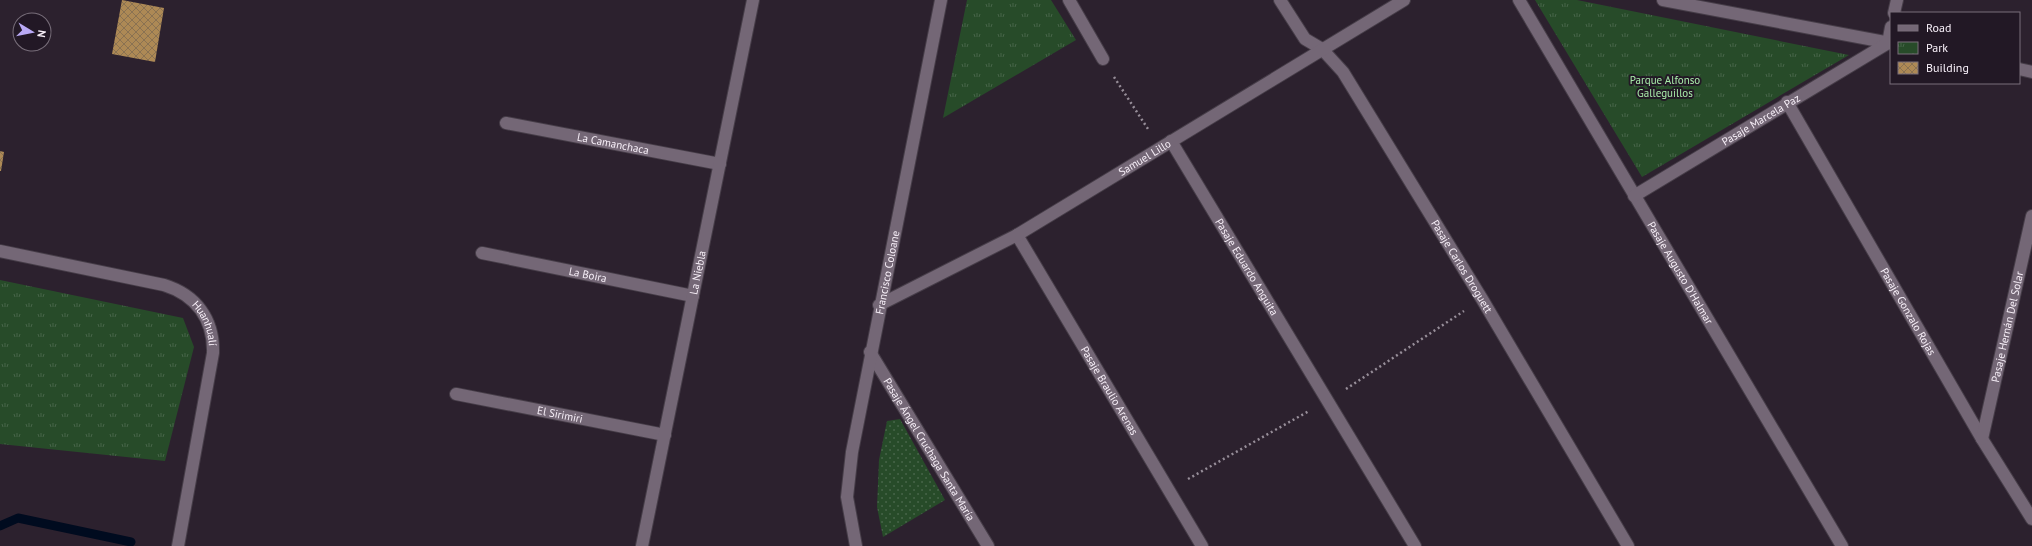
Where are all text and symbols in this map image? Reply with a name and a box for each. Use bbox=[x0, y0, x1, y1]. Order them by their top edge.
north arrow bbox=[12, 12, 52, 52]
legend bbox=[1890, 12, 2020, 84]
text: Road bbox=[1926, 20, 1951, 35]
text: N bbox=[34, 29, 49, 39]
text: Park bbox=[1926, 40, 1948, 55]
text: Building bbox=[1926, 60, 1969, 75]
park label: Parque Alfonso Galleguillos bbox=[1630, 73, 1700, 100]
street label: Pasaje Marcela Paz bbox=[1719, 91, 1803, 149]
street label: La Camanchaca bbox=[576, 130, 650, 157]
street label: Samuel Lillo bbox=[1116, 136, 1173, 179]
street label: Pasaje Eduardo Anguita bbox=[1212, 216, 1281, 318]
street label: Pasaje Carlos Droguett bbox=[1428, 217, 1496, 316]
street label: Pasaje Augusto D'Halmar bbox=[1645, 219, 1716, 327]
street label: Francisco Coloane bbox=[872, 229, 903, 316]
street label: La Niebla bbox=[686, 249, 709, 296]
street label: La Boira bbox=[568, 264, 608, 285]
street label: Pasaje Gonzalo Rojas bbox=[1877, 265, 1939, 358]
street label: Pasaje Hernán Del Solar bbox=[1988, 270, 2026, 384]
street label: Huanhualí bbox=[189, 298, 220, 346]
street label: Pasaje Braulio Arenas bbox=[1078, 344, 1142, 438]
street label: Pasaje Ángel Cruchaga Santa María bbox=[880, 375, 978, 524]
street label: El Sirimiri bbox=[536, 403, 584, 426]

